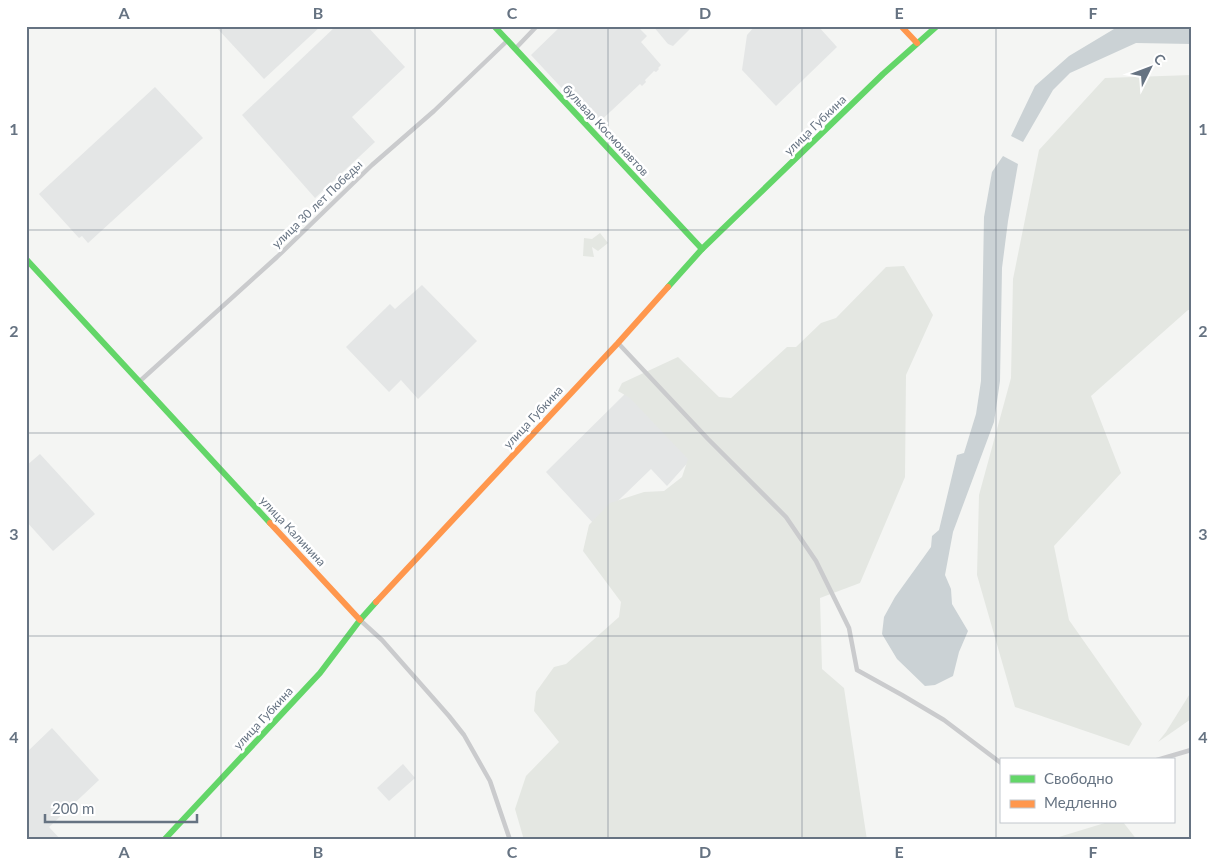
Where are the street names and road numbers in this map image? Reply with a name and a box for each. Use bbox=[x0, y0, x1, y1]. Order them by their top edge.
street label: бульвар Космонавтов bbox=[560, 81, 652, 179]
street label: улица Губкина bbox=[781, 92, 849, 158]
street label: улица 30 лет Победы bbox=[269, 157, 365, 251]
street label: улица Губкина bbox=[500, 383, 566, 451]
street label: улица Калинина bbox=[257, 493, 329, 569]
street label: улица Губкина bbox=[230, 684, 296, 752]

